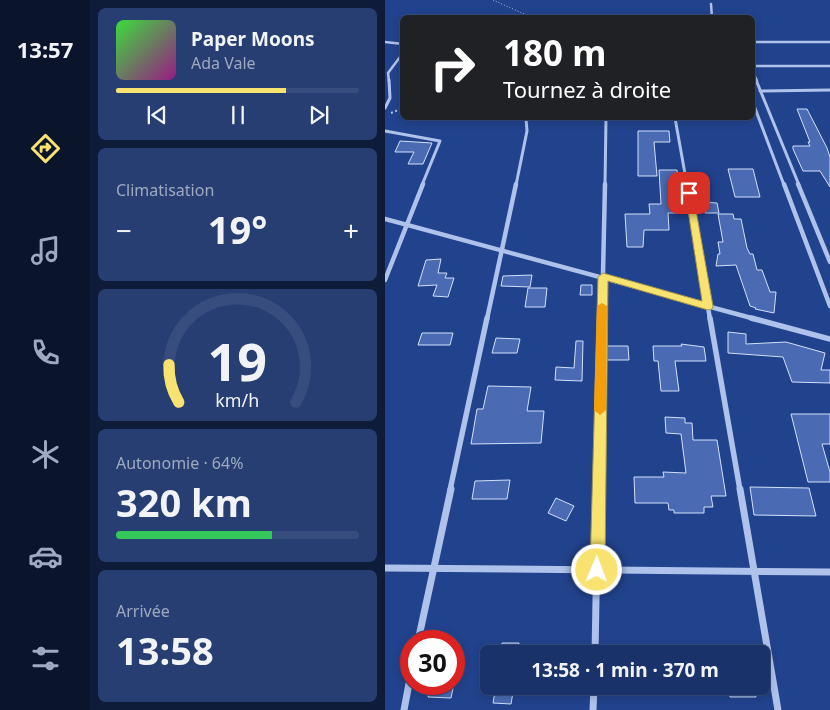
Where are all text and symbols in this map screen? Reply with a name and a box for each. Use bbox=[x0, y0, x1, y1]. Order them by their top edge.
text: Paper Moons bbox=[191, 26, 315, 52]
text: 180 m bbox=[503, 29, 606, 76]
text: 13:57 bbox=[17, 34, 73, 64]
icon: right bbox=[420, 35, 485, 100]
text: Ada Vale bbox=[191, 52, 256, 74]
text: Tournez à droite bbox=[503, 74, 671, 104]
icon: previous bbox=[143, 101, 171, 129]
icon: pause bbox=[224, 101, 252, 129]
icon: next bbox=[305, 101, 333, 129]
icon: directions bbox=[28, 131, 63, 166]
pin bbox=[668, 172, 710, 214]
text: Climatisation bbox=[116, 179, 214, 201]
icon: arrive bbox=[675, 179, 703, 207]
text: 19° bbox=[208, 203, 267, 255]
text: − bbox=[116, 211, 132, 249]
text: + bbox=[343, 211, 359, 249]
icon: music bbox=[28, 233, 63, 268]
text: 19 bbox=[208, 325, 267, 396]
icon: phone bbox=[28, 335, 63, 370]
text: km/h bbox=[216, 388, 259, 412]
icon: climate bbox=[28, 437, 63, 472]
text: Autonomie · 64% bbox=[116, 452, 243, 474]
text: 320 km bbox=[116, 476, 252, 528]
icon: car bbox=[28, 539, 63, 574]
position arrow bbox=[570, 543, 622, 595]
text: Arrivée bbox=[116, 600, 170, 622]
text: 13:58 bbox=[116, 624, 214, 676]
speed limit sign: 30 bbox=[400, 630, 465, 695]
icon: filters bbox=[28, 641, 63, 676]
text: 13:58 · 1 min · 370 m bbox=[531, 657, 719, 683]

